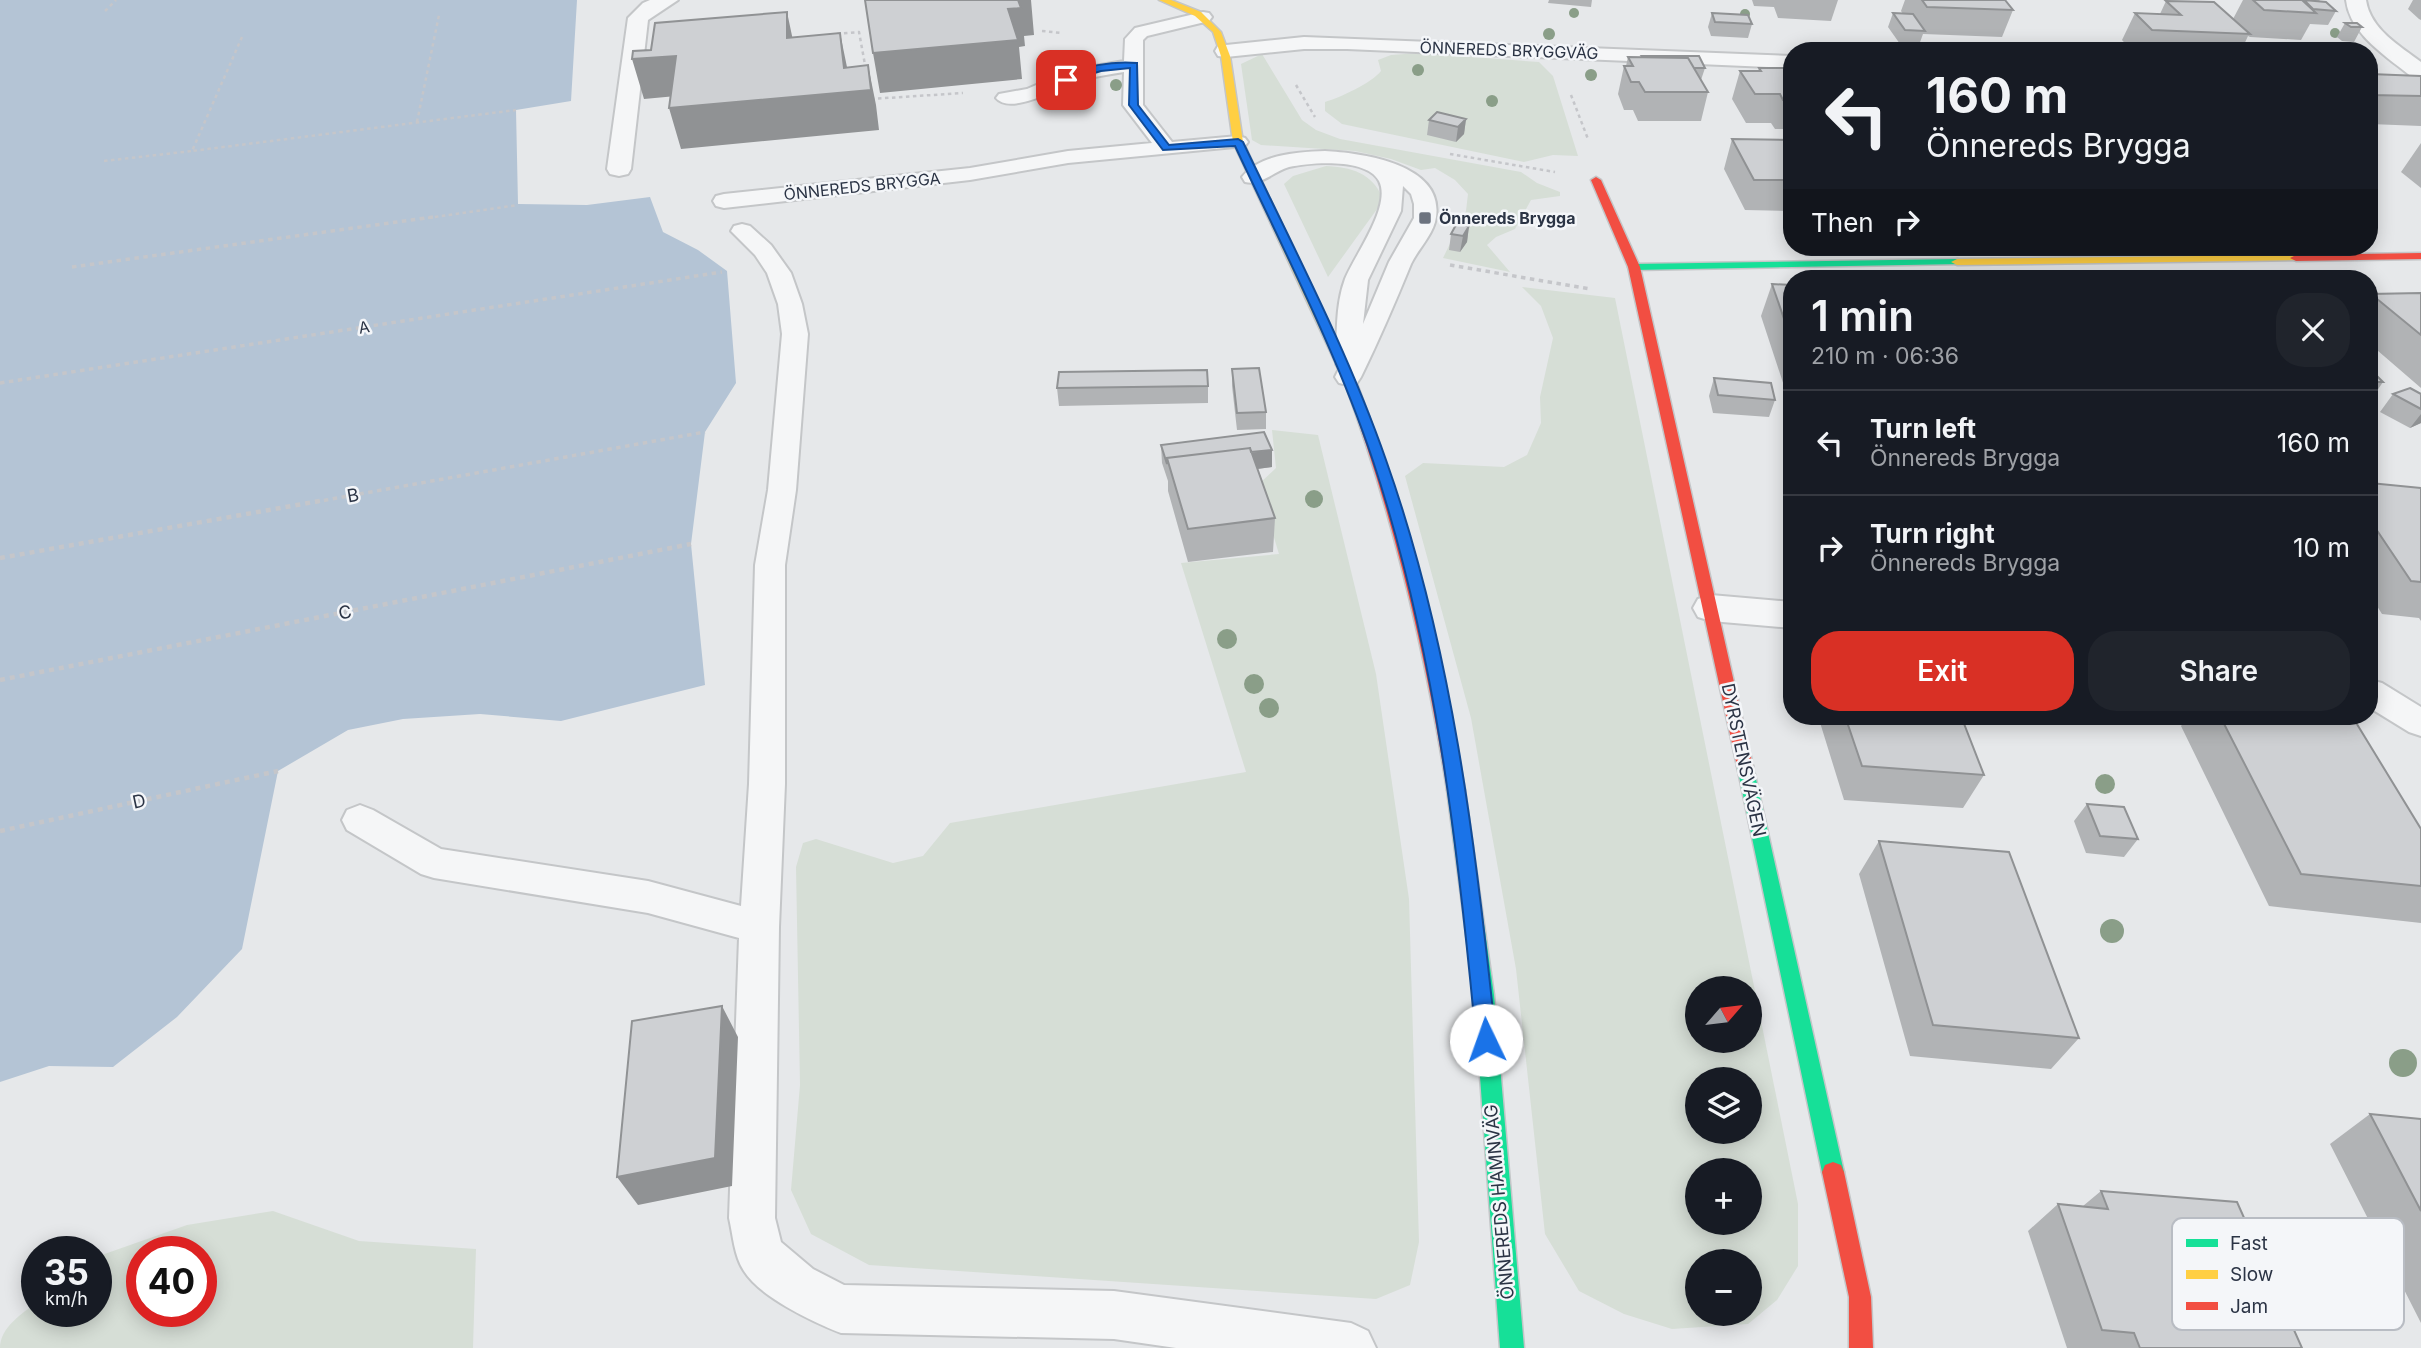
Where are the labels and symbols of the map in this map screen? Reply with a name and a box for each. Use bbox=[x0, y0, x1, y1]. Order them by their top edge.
street label: ÖNNEREDS BRYGGVÄG bbox=[1419, 37, 1599, 63]
pin bbox=[1036, 50, 1096, 110]
street label: ÖNNEREDS BRYGGA bbox=[783, 168, 941, 204]
place label: Önnereds Brygga bbox=[1439, 208, 1575, 228]
marker: Önnereds Brygga bbox=[1417, 210, 1433, 226]
street label: A bbox=[357, 316, 371, 338]
street label: B bbox=[345, 484, 361, 506]
street label: C bbox=[337, 600, 353, 624]
street label: DYRSTENSVÄGEN bbox=[1718, 681, 1771, 839]
street label: D bbox=[130, 789, 148, 813]
north arrow bbox=[1685, 976, 1762, 1054]
position arrow bbox=[1449, 1003, 1523, 1077]
street label: ÖNNEREDS HAMNVÄG bbox=[1479, 1104, 1518, 1301]
legend bbox=[2172, 1218, 2404, 1330]
text: Fast bbox=[2230, 1232, 2268, 1255]
speed limit sign: 40 bbox=[126, 1236, 217, 1327]
text: Slow bbox=[2230, 1263, 2273, 1286]
text: Jam bbox=[2230, 1295, 2268, 1318]

